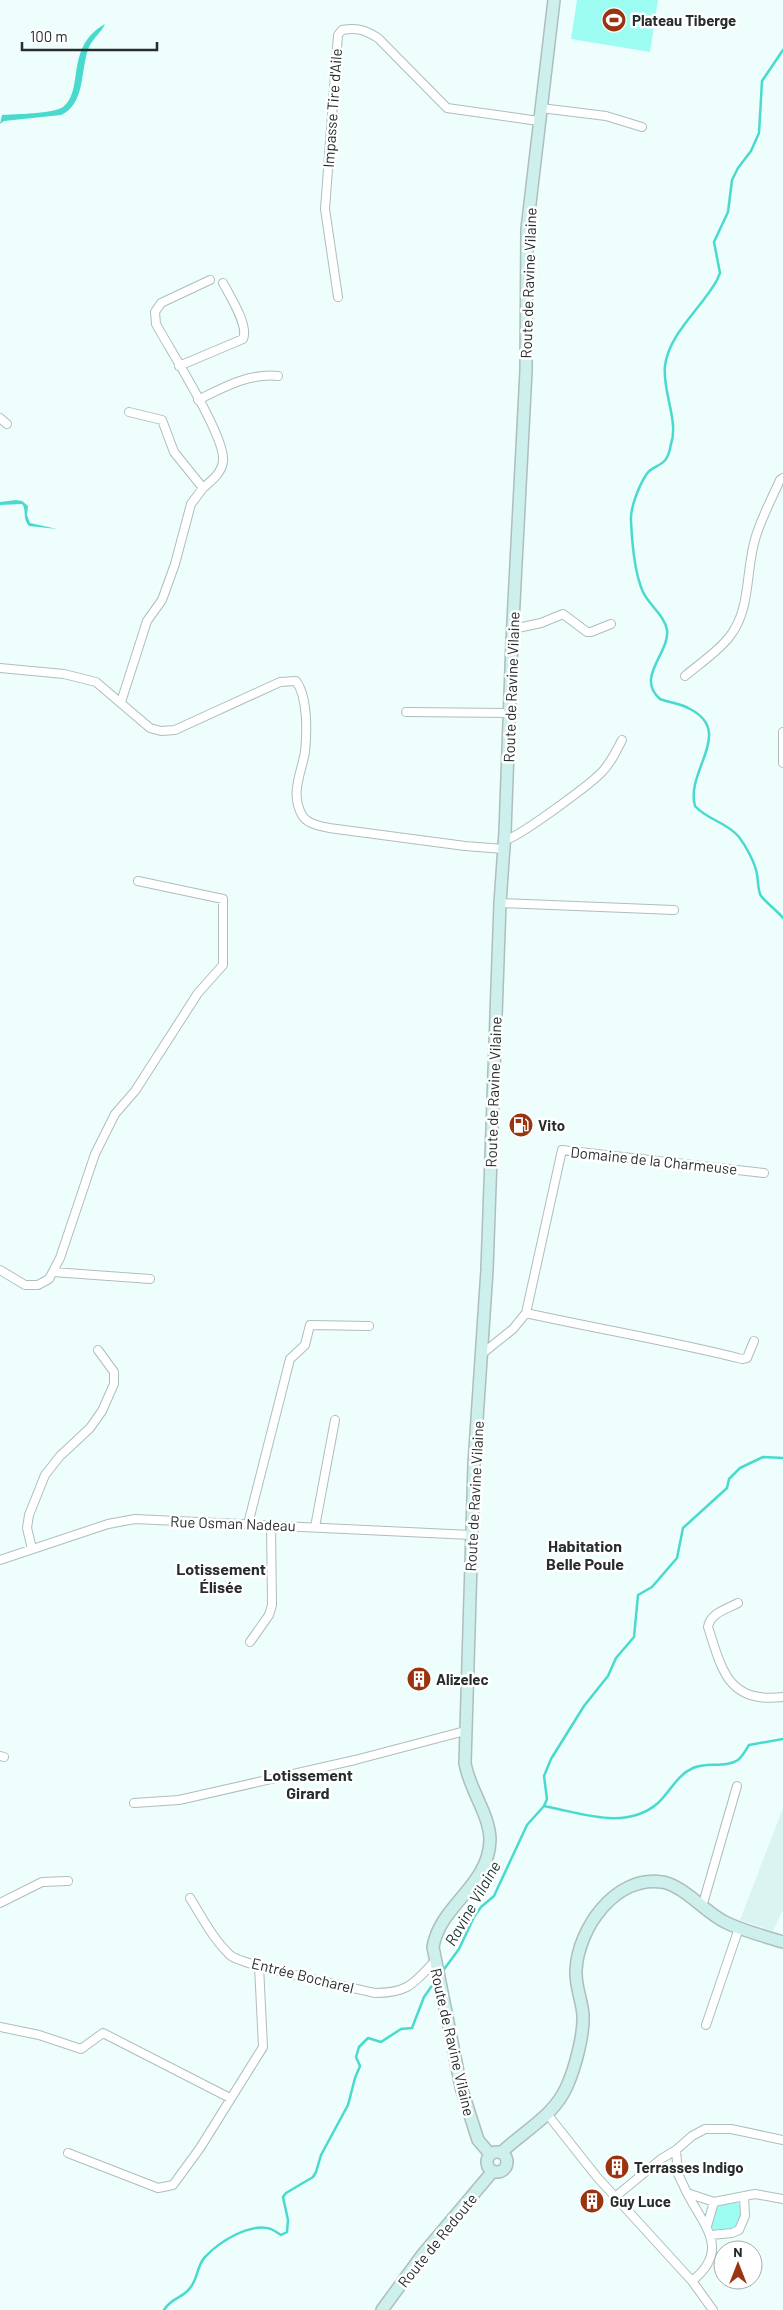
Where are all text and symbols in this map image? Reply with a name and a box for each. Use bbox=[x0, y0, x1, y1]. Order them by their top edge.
sports icon: Plateau Tiberge bbox=[601, 7, 627, 33]
place label: Plateau Tiberge bbox=[632, 11, 736, 29]
scale bar bbox=[22, 20, 158, 52]
text: 100 m bbox=[30, 27, 68, 45]
street label: Impasse Tire d'Aile bbox=[319, 48, 345, 168]
street label: Route de Ravine Vilaine bbox=[516, 207, 540, 359]
street label: Route de Ravine Vilaine bbox=[499, 611, 523, 763]
street label: Route de Ravine Vilaine bbox=[481, 1016, 505, 1168]
fuel station icon: Vito bbox=[508, 1112, 534, 1138]
place label: Vito bbox=[538, 1116, 565, 1134]
street label: Domaine de la Charmeuse bbox=[570, 1142, 738, 1178]
street label: Route de Ravine Vilaine bbox=[461, 1420, 487, 1572]
street label: Rue Osman Nadeau bbox=[170, 1512, 296, 1534]
district label: Habitation Belle Poule bbox=[546, 1536, 624, 1573]
district label: Lotissement Élisée bbox=[176, 1559, 266, 1596]
building icon: Alizelec bbox=[406, 1666, 432, 1692]
place label: Alizelec bbox=[436, 1670, 489, 1688]
district label: Lotissement Girard bbox=[263, 1765, 353, 1802]
water label: Ravine Vilaine bbox=[440, 1857, 504, 1949]
street label: Entrée Bocharel bbox=[250, 1954, 356, 1996]
street label: Route de Ravine Vilaine bbox=[427, 1966, 479, 2118]
building icon: Terrasses Indigo bbox=[604, 2154, 630, 2180]
place label: Terrasses Indigo bbox=[634, 2158, 744, 2176]
building icon: Guy Luce bbox=[579, 2188, 605, 2214]
street label: Route de Redoute bbox=[394, 2189, 480, 2291]
place label: Guy Luce bbox=[610, 2192, 671, 2210]
north arrow bbox=[713, 2240, 763, 2290]
text: N bbox=[733, 2243, 743, 2260]

